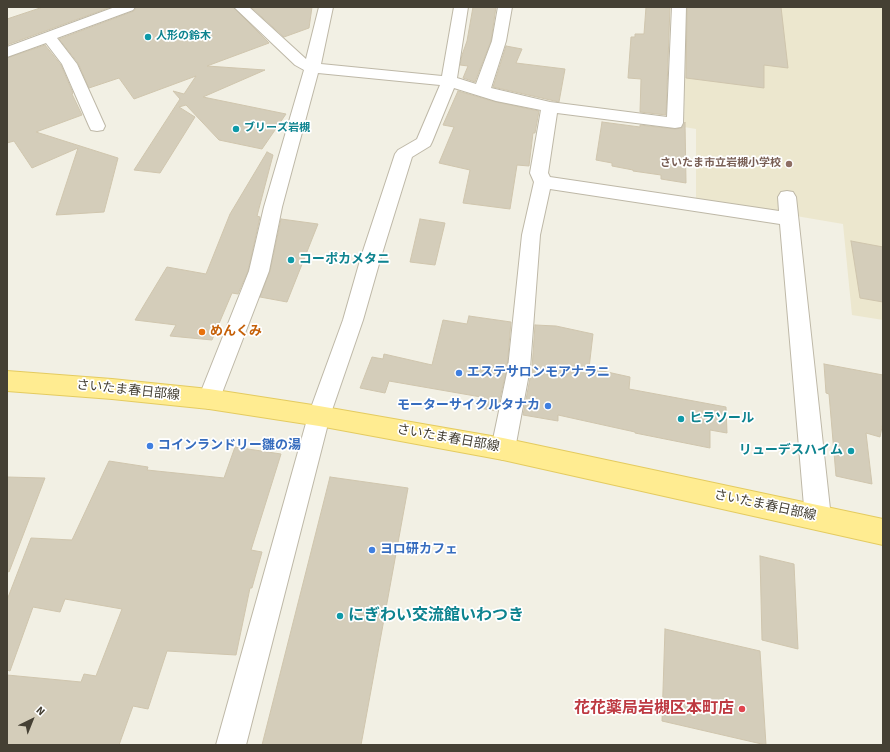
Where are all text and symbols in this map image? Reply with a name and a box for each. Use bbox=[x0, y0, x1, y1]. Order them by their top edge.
place label: 人形の鈴木 bbox=[156, 30, 211, 44]
marker: 人形の鈴木 bbox=[143, 32, 153, 42]
place label: ブリーズ岩槻 bbox=[244, 122, 310, 136]
marker: ブリーズ岩槻 bbox=[231, 124, 241, 134]
place label: さいたま市立岩槻小学校 bbox=[660, 157, 781, 171]
marker: さいたま市立岩槻小学校 bbox=[784, 159, 794, 169]
place label: コーポカメタニ bbox=[299, 252, 390, 268]
marker: コーポカメタニ bbox=[286, 255, 296, 265]
place label: めんくみ bbox=[210, 324, 262, 340]
marker: めんくみ bbox=[197, 327, 207, 337]
place label: エステサロンモアナラニ bbox=[467, 365, 610, 381]
marker: エステサロンモアナラニ bbox=[454, 368, 464, 378]
street label: さいたま春日部線 bbox=[75, 378, 181, 404]
place label: モーターサイクルタナカ bbox=[397, 398, 540, 414]
marker: モーターサイクルタナカ bbox=[543, 401, 553, 411]
place label: ヒラソール bbox=[689, 411, 754, 427]
marker: ヒラソール bbox=[676, 414, 686, 424]
street label: さいたま春日部線 bbox=[395, 422, 501, 456]
place label: コインランドリー雛の湯 bbox=[158, 438, 301, 454]
marker: コインランドリー雛の湯 bbox=[145, 441, 155, 451]
place label: リューデスハイム bbox=[739, 443, 843, 459]
marker: リューデスハイム bbox=[846, 446, 856, 456]
street label: さいたま春日部線 bbox=[713, 488, 817, 524]
place label: ヨロ研カフェ bbox=[380, 542, 458, 558]
marker: ヨロ研カフェ bbox=[367, 545, 377, 555]
place label: にぎわい交流館いわつき bbox=[348, 606, 524, 626]
marker: にぎわい交流館いわつき bbox=[335, 611, 345, 621]
place label: 花花薬局岩槻区本町店 bbox=[574, 699, 734, 719]
north arrow bbox=[12, 700, 52, 740]
text: N bbox=[33, 703, 48, 719]
marker: 花花薬局岩槻区本町店 bbox=[737, 704, 747, 714]

